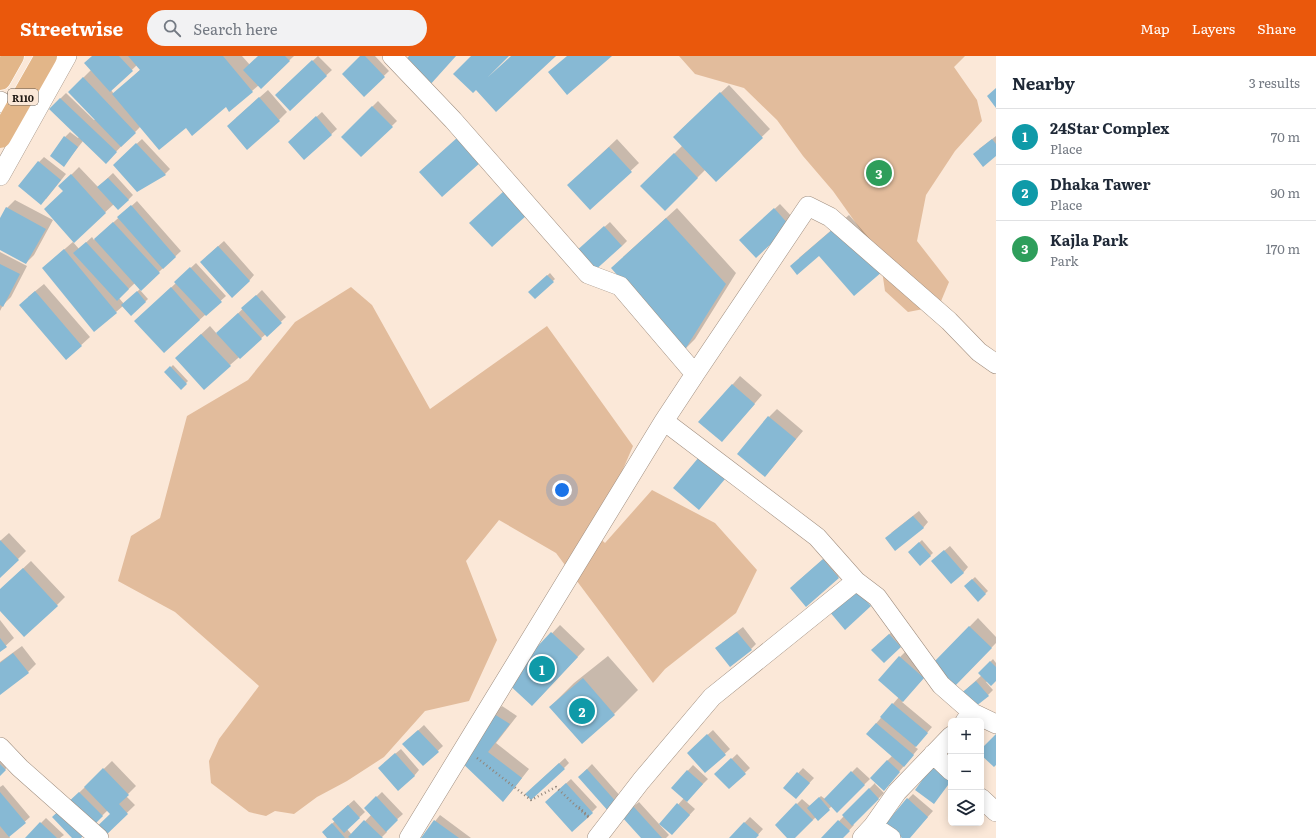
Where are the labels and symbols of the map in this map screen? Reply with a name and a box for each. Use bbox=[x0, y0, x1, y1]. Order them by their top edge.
road number: R110 bbox=[8, 89, 38, 105]
pin: 3 bbox=[866, 158, 892, 188]
your location bbox=[552, 480, 572, 500]
pin: 1 bbox=[529, 654, 555, 684]
pin: 2 bbox=[569, 696, 595, 726]

